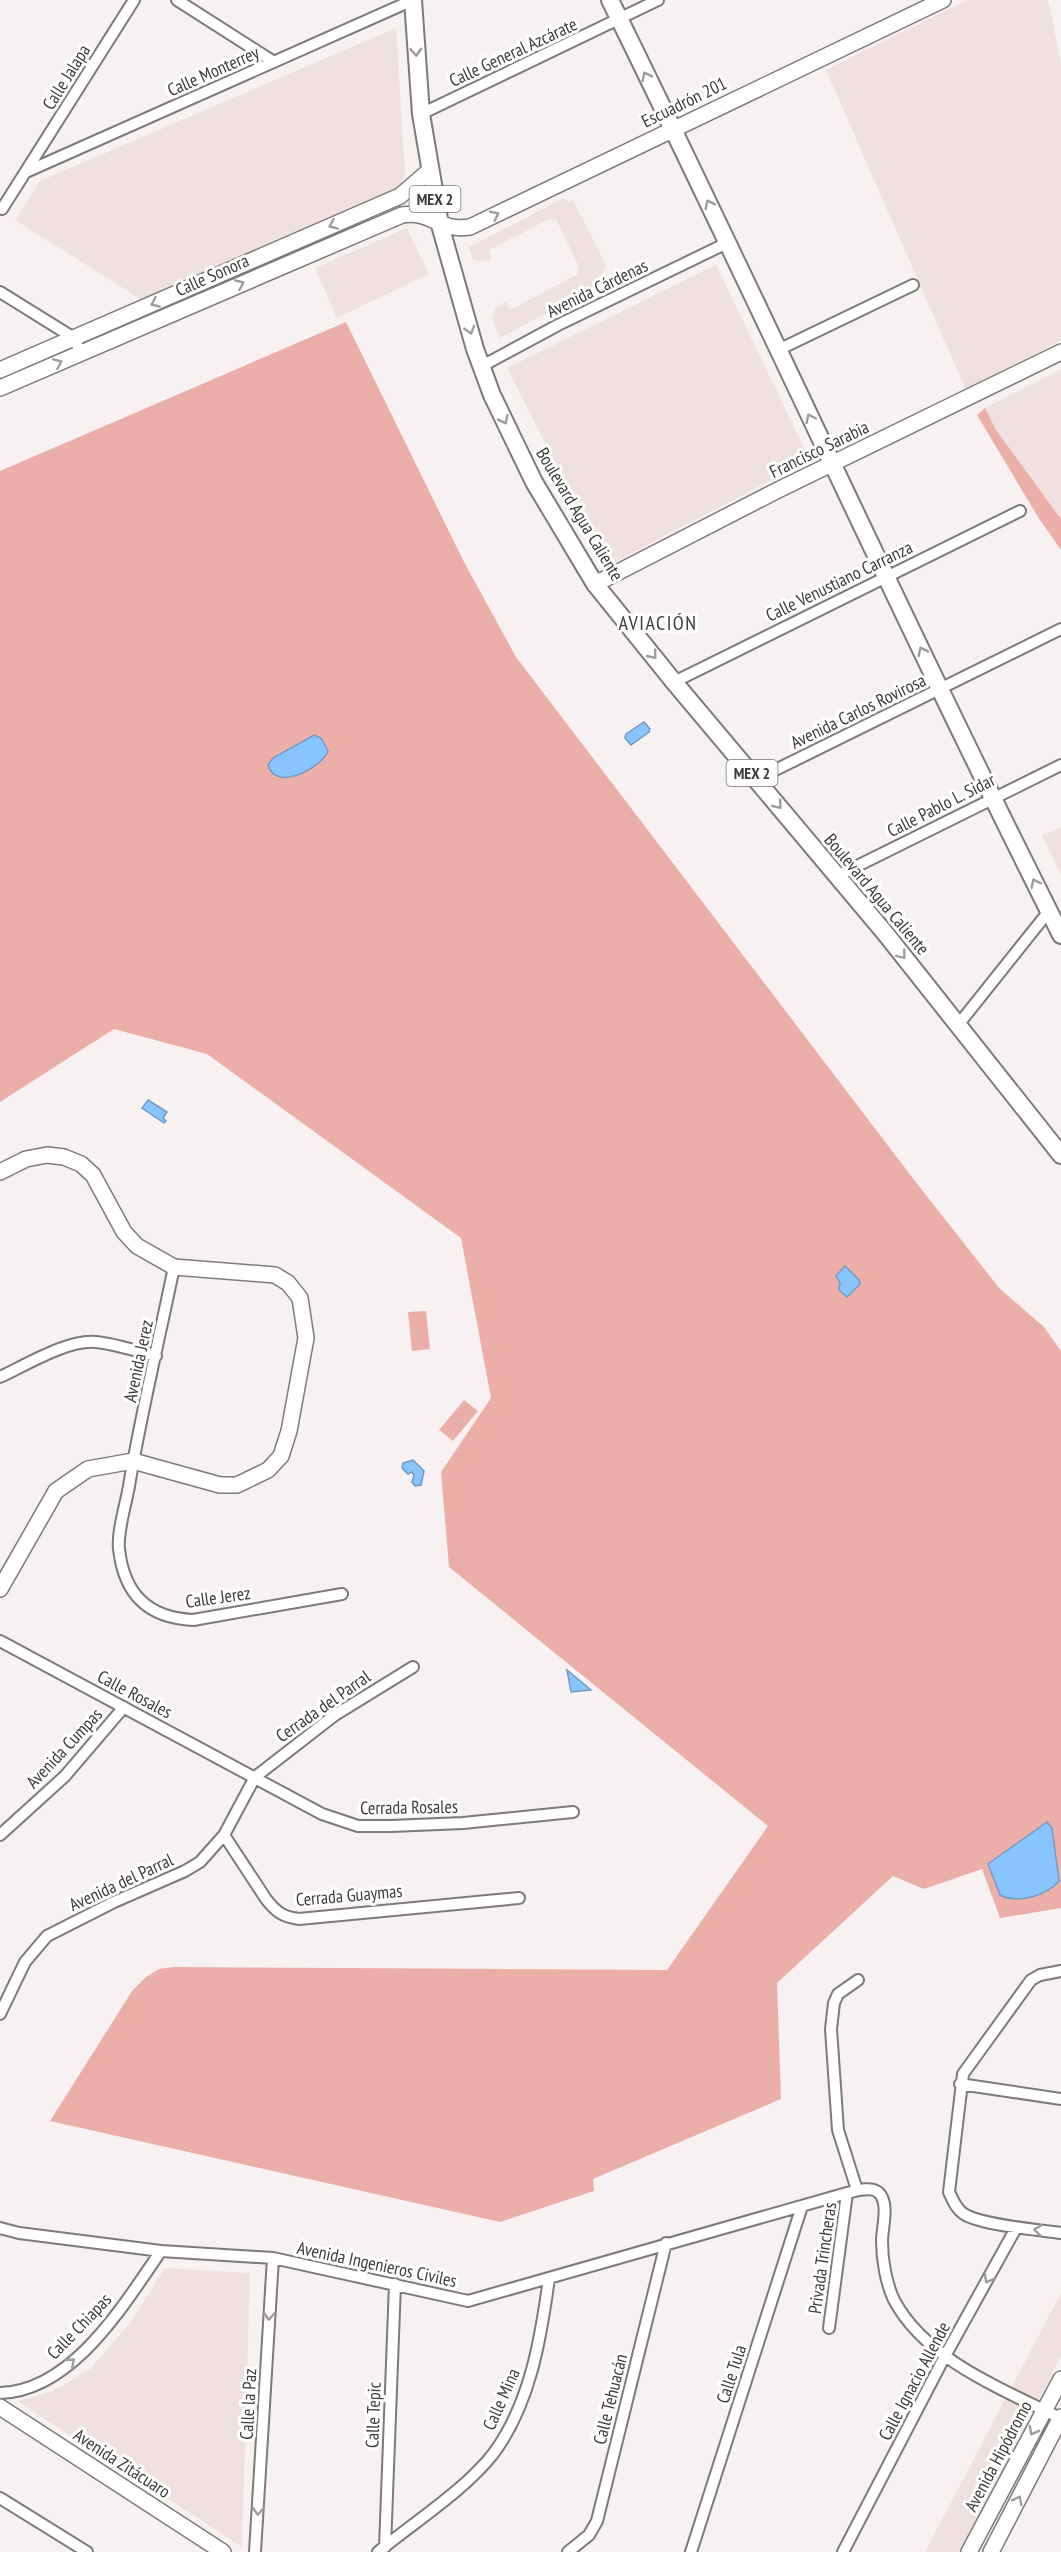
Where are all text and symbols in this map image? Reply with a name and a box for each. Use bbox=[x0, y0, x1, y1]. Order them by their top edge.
street label: Calle General Azcárate bbox=[445, 12, 581, 92]
street label: Calle Jalapa bbox=[37, 40, 95, 114]
street label: Calle Monterrey bbox=[164, 40, 263, 101]
one-way arrow bbox=[409, 47, 422, 56]
street label: Escuadrón 201 bbox=[638, 72, 730, 132]
one-way arrow bbox=[642, 72, 654, 83]
road number: MEX 2 bbox=[410, 186, 460, 212]
one-way arrow bbox=[705, 200, 716, 210]
one-way arrow bbox=[489, 211, 500, 222]
one-way arrow bbox=[329, 218, 340, 230]
street label: Calle Sonora bbox=[172, 249, 252, 301]
street label: Avenida Cárdenas bbox=[543, 254, 651, 322]
one-way arrow bbox=[234, 279, 245, 291]
one-way arrow bbox=[150, 295, 161, 307]
one-way arrow bbox=[463, 324, 475, 335]
one-way arrow bbox=[52, 358, 63, 370]
one-way arrow bbox=[497, 414, 509, 425]
one-way arrow bbox=[806, 414, 818, 425]
street label: Francisco Sarabia bbox=[766, 415, 872, 483]
street label: Boulevard Agua Caliente bbox=[531, 443, 629, 585]
street label: Calle Venustiano Carranza bbox=[762, 535, 916, 627]
district label: AVIACIÓN bbox=[618, 610, 698, 636]
one-way arrow bbox=[918, 646, 930, 657]
one-way arrow bbox=[645, 648, 656, 659]
street label: Avenida Carlos Rovirosa bbox=[787, 668, 929, 754]
road number: MEX 2 bbox=[726, 760, 777, 786]
street label: Calle Pablo L. Sidar bbox=[883, 768, 999, 842]
one-way arrow bbox=[771, 798, 782, 809]
street label: Boulevard Agua Caliente bbox=[820, 829, 934, 959]
one-way arrow bbox=[1030, 878, 1042, 889]
one-way arrow bbox=[895, 948, 906, 959]
street label: Avenida Jerez bbox=[118, 1318, 158, 1404]
street label: Calle Jerez bbox=[184, 1581, 252, 1613]
street label: Cerrada del Parral bbox=[271, 1664, 375, 1747]
street label: Calle Rosales bbox=[94, 1665, 176, 1723]
street label: Avenida Cumpas bbox=[21, 1703, 107, 1793]
street label: Cerrada Rosales bbox=[360, 1795, 458, 1819]
street label: Avenida del Parral bbox=[65, 1848, 177, 1916]
street label: Cerrada Guaymas bbox=[295, 1879, 403, 1911]
street label: Privada Trincheras bbox=[803, 2201, 841, 2315]
one-way arrow bbox=[1034, 2224, 1043, 2237]
street label: Avenida Ingenieros Civiles bbox=[295, 2236, 459, 2292]
one-way arrow bbox=[984, 2273, 995, 2283]
street label: Calle Chiapas bbox=[42, 2288, 116, 2364]
one-way arrow bbox=[263, 2312, 276, 2321]
street label: Calle Ignacio Allende bbox=[873, 2318, 955, 2444]
street label: Calle Tula bbox=[711, 2342, 751, 2406]
street label: Calle Tehuacán bbox=[588, 2351, 632, 2447]
one-way arrow bbox=[64, 2358, 75, 2369]
street label: Calle Mina bbox=[477, 2364, 525, 2434]
street label: Calle la Paz bbox=[235, 2368, 261, 2440]
street label: Calle Tepic bbox=[360, 2381, 386, 2448]
street label: Avenida Hipódromo bbox=[959, 2396, 1037, 2515]
street label: Avenida Zitácuaro bbox=[69, 2423, 175, 2503]
one-way arrow bbox=[1029, 2425, 1040, 2435]
one-way arrow bbox=[1011, 2496, 1022, 2506]
one-way arrow bbox=[252, 2506, 265, 2515]

